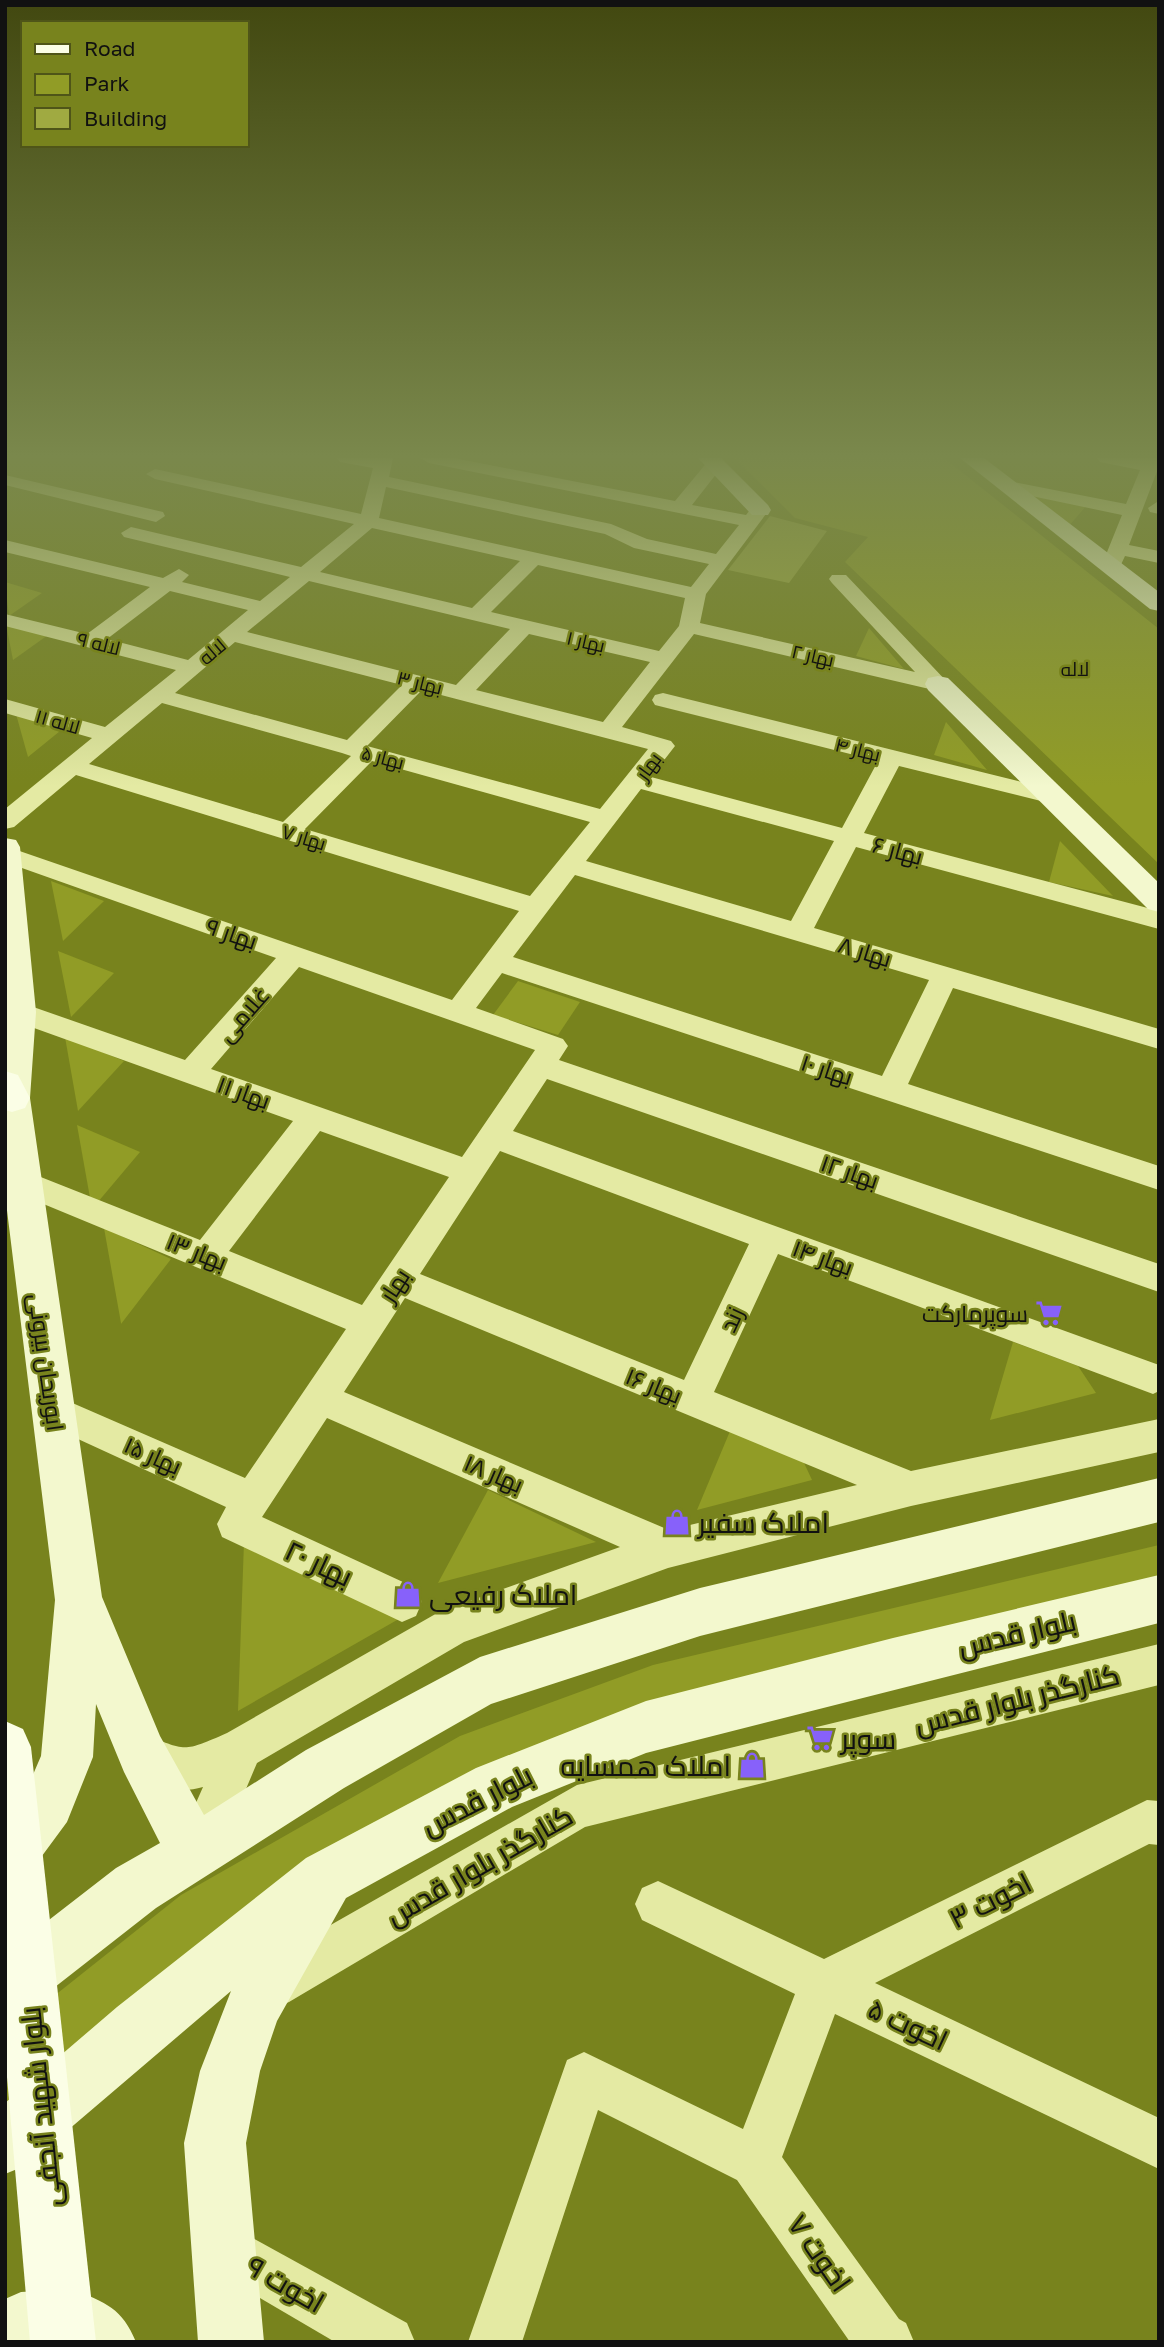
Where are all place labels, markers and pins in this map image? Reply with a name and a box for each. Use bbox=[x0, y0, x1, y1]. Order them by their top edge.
supermarket icon: سوپرمارکت bbox=[1034, 1298, 1064, 1328]
place label: سوپرمارکت bbox=[922, 1299, 1028, 1329]
place label: املاک سفیر bbox=[696, 1506, 829, 1539]
shop icon: املاک سفیر bbox=[662, 1507, 692, 1537]
place label: املاک رفیعی bbox=[429, 1578, 577, 1612]
shop icon: املاک رفیعی bbox=[393, 1579, 423, 1609]
place label: سوپر bbox=[839, 1722, 896, 1758]
supermarket icon: سوپر bbox=[805, 1723, 835, 1753]
place label: املاک همسایه bbox=[561, 1749, 731, 1782]
shop icon: املاک همسایه bbox=[737, 1750, 767, 1780]

